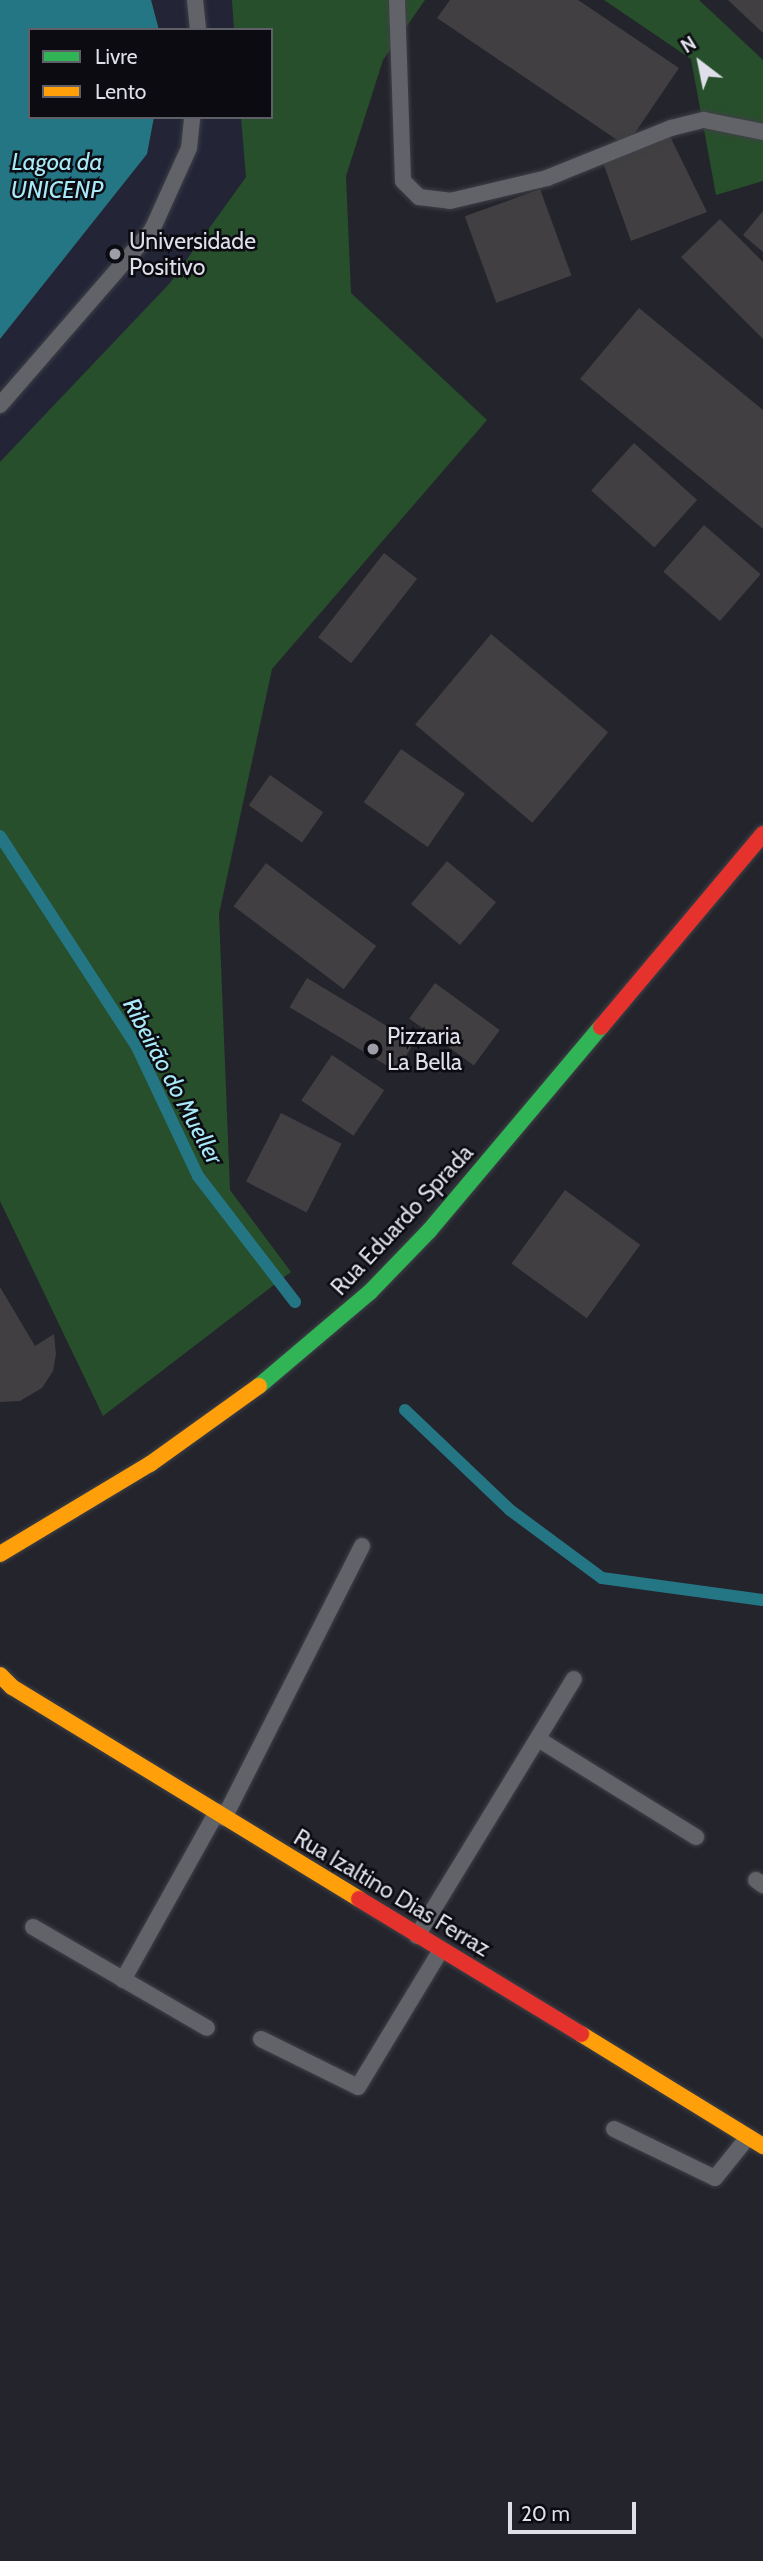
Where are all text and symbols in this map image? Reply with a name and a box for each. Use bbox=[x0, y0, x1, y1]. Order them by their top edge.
legend bbox=[28, 28, 273, 119]
north arrow bbox=[665, 28, 735, 98]
text: N bbox=[677, 31, 700, 58]
text: Livre bbox=[95, 44, 137, 69]
text: Lento bbox=[95, 79, 146, 104]
water label: Lagoa da UNICENP bbox=[11, 148, 103, 204]
place label: Universidade Positivo bbox=[129, 227, 256, 281]
marker: Universidade Positivo bbox=[107, 246, 123, 262]
water label: Ribeirão do Mueller bbox=[117, 993, 229, 1169]
place label: Pizzaria La Bella bbox=[387, 1022, 462, 1076]
marker: Pizzaria La Bella bbox=[365, 1041, 381, 1057]
street label: Rua Eduardo Sprada bbox=[325, 1139, 479, 1301]
street label: Rua Izaltino Dias Ferraz bbox=[289, 1823, 495, 1963]
scale bar bbox=[511, 2488, 639, 2532]
text: 20 m bbox=[521, 2501, 570, 2526]

